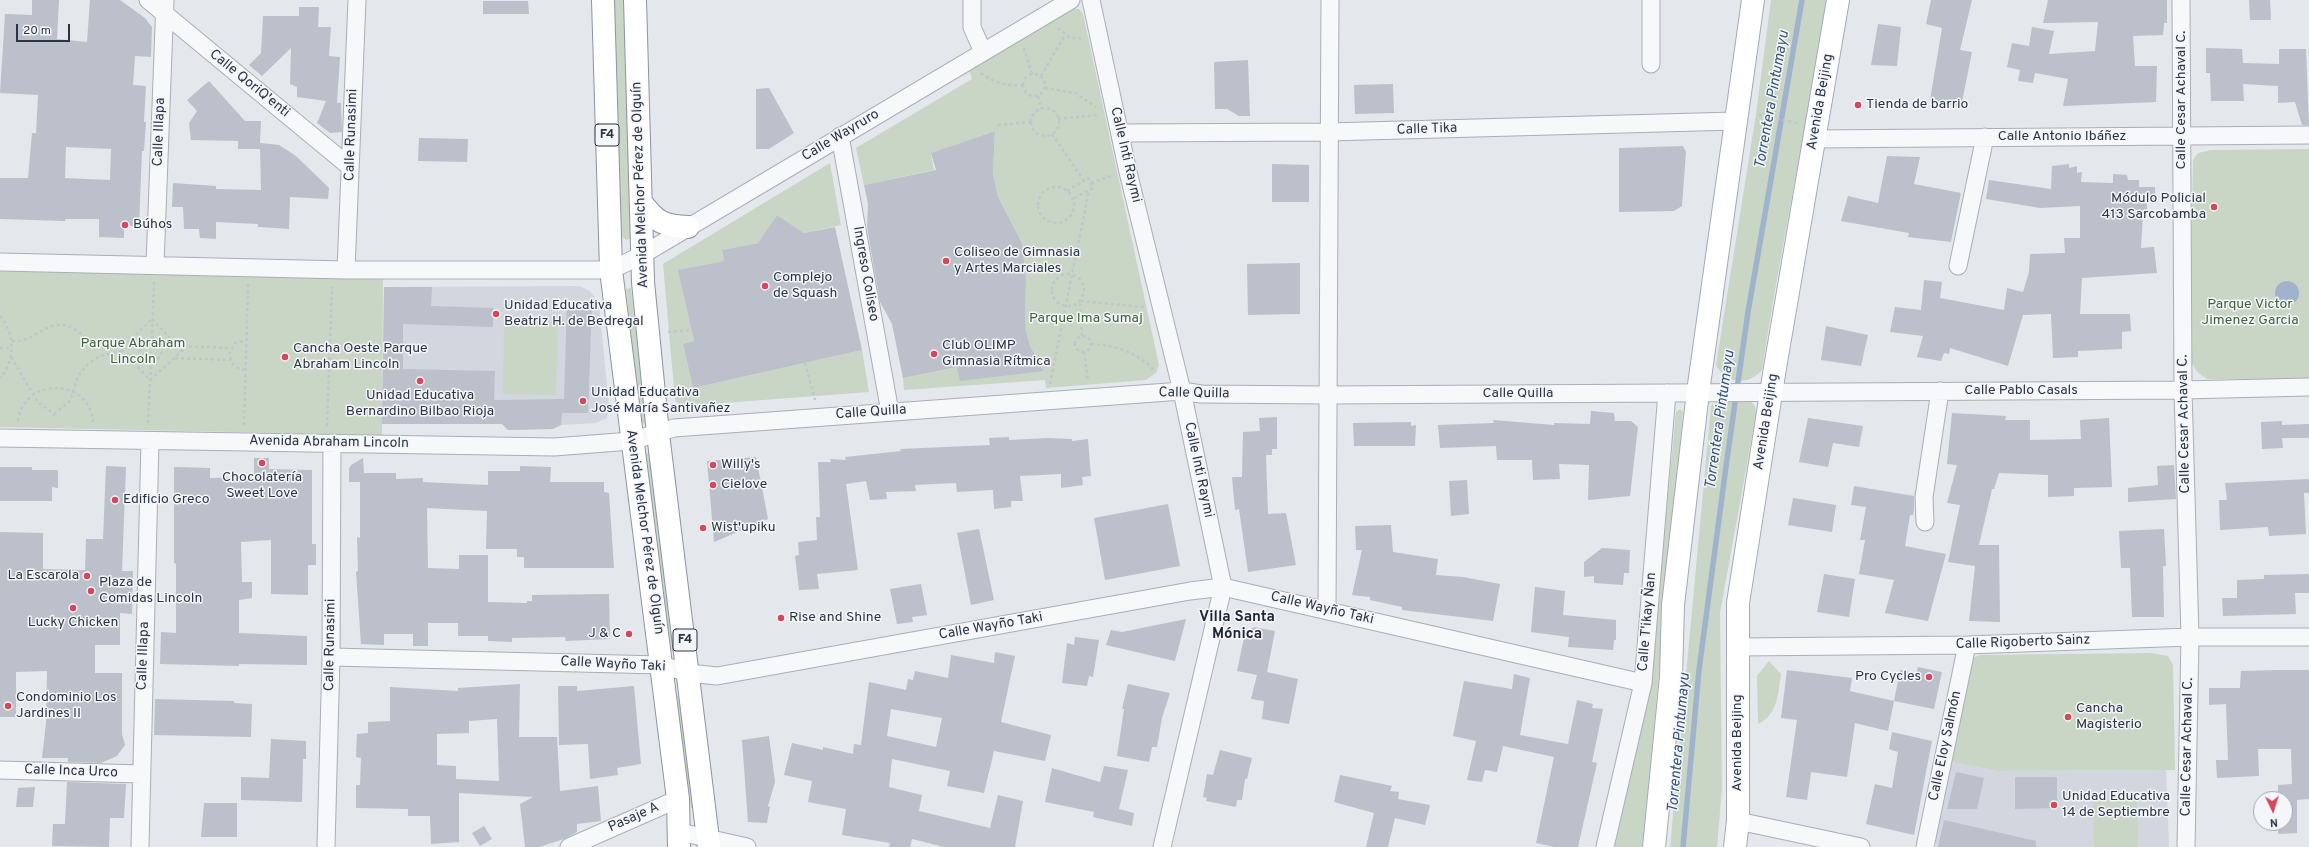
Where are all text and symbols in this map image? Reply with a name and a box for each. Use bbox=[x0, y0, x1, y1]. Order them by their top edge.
scale bar bbox=[18, 16, 72, 42]
text: 20 m bbox=[23, 23, 51, 39]
water label: Torrentera Pintumayu bbox=[1752, 29, 1794, 171]
street label: Calle Cesar Achaval C. bbox=[2174, 31, 2190, 169]
street label: Calle QoriQ'enti bbox=[205, 46, 293, 122]
street label: Avenida Beijing bbox=[1804, 53, 1838, 151]
street label: Avenida Melchor Pérez de Olguín bbox=[629, 81, 653, 289]
street label: Calle Runasimi bbox=[342, 88, 362, 182]
street label: Calle Illapa bbox=[150, 97, 170, 167]
place label: Tienda de barrio bbox=[1866, 97, 1968, 113]
marker: Tienda de barrio bbox=[1853, 100, 1863, 110]
street label: Calle Wayruro bbox=[799, 106, 883, 166]
street label: Calle Inti Raymi bbox=[1106, 106, 1144, 204]
street label: Calle Tika bbox=[1396, 121, 1458, 139]
road number: F4 bbox=[595, 124, 619, 146]
street label: Calle Antonio Ibáñez bbox=[1998, 129, 2126, 145]
place label: Módulo Policial 413 Sarcobamba bbox=[2102, 191, 2206, 224]
marker: Módulo Policial 413 Sarcobamba bbox=[2209, 202, 2219, 212]
place label: Búhos bbox=[133, 217, 172, 233]
marker: Búhos bbox=[120, 220, 130, 230]
street label: Ingreso Coliseo bbox=[848, 225, 882, 323]
place label: Coliseo de Gimnasia y Artes Marciales bbox=[954, 245, 1080, 278]
marker: Coliseo de Gimnasia y Artes Marciales bbox=[941, 256, 951, 266]
place label: Complejo de Squash bbox=[773, 270, 837, 302]
marker: Complejo de Squash bbox=[760, 281, 770, 291]
park label: Parque Victor Jimenez Garcia bbox=[2202, 297, 2298, 330]
place label: Unidad Educativa Beatriz H. de Bedregal bbox=[504, 298, 644, 330]
marker: Unidad Educativa Beatriz H. de Bedregal bbox=[491, 309, 501, 319]
park label: Parque Ima Sumaj bbox=[1029, 311, 1143, 327]
park label: Parque Abraham Lincoln bbox=[81, 336, 185, 368]
place label: Club OLIMP Gimnasia Rítmica bbox=[942, 338, 1051, 370]
place label: Cancha Oeste Parque Abraham Lincoln bbox=[293, 341, 428, 374]
marker: Club OLIMP Gimnasia Rítmica bbox=[929, 349, 939, 359]
water label: Torrentera Pintumayu bbox=[1702, 349, 1740, 491]
marker: Cancha Oeste Parque Abraham Lincoln bbox=[280, 352, 290, 362]
street label: Calle Cesar Achaval C. bbox=[2175, 354, 2195, 494]
street label: Avenida Beijing bbox=[1751, 373, 1783, 471]
marker: Unidad Educativa Bernardino Bilbao Rioja bbox=[415, 376, 425, 386]
street label: Calle Pablo Casals bbox=[1964, 383, 2078, 399]
place label: Unidad Educativa José María Santivañez bbox=[591, 385, 731, 418]
street label: Calle Quilla bbox=[1158, 385, 1230, 403]
street label: Calle Quilla bbox=[1483, 386, 1553, 402]
place label: Unidad Educativa Bernardino Bilbao Rioja bbox=[346, 388, 494, 420]
marker: Unidad Educativa José María Santivañez bbox=[578, 396, 588, 406]
street label: Calle Quilla bbox=[835, 402, 907, 424]
street label: Calle Inti Raymi bbox=[1180, 421, 1216, 519]
street label: Avenida Melchor Pérez de Olguín bbox=[621, 429, 667, 635]
street label: Avenida Abraham Lincoln bbox=[249, 433, 409, 453]
place label: Willy's bbox=[721, 457, 761, 473]
marker: Chocolatería Sweet Love bbox=[257, 458, 267, 468]
marker: Willy's bbox=[708, 460, 718, 470]
place label: Chocolatería Sweet Love bbox=[222, 470, 302, 502]
place label: Cielove bbox=[721, 477, 767, 493]
marker: Cielove bbox=[708, 480, 718, 490]
place label: Edificio Greco bbox=[123, 492, 210, 508]
marker: Edificio Greco bbox=[110, 495, 120, 505]
place label: Wist'upiku bbox=[711, 520, 776, 536]
marker: Wist'upiku bbox=[698, 523, 708, 533]
place label: La Escarola bbox=[8, 568, 79, 584]
marker: La Escarola bbox=[82, 571, 92, 581]
street label: Calle T'ikay Ñan bbox=[1635, 572, 1661, 672]
place label: Plaza de Comidas Lincoln bbox=[99, 575, 202, 608]
marker: Plaza de Comidas Lincoln bbox=[86, 586, 96, 596]
street label: Calle Wayño Taki bbox=[1269, 589, 1375, 629]
street label: Calle Runasimi bbox=[322, 599, 340, 691]
marker: Lucky Chicken bbox=[68, 603, 78, 613]
district label: Villa Santa Mónica bbox=[1199, 609, 1275, 644]
place label: Rise and Shine bbox=[789, 610, 881, 626]
street label: Calle Wayño Taki bbox=[938, 610, 1044, 644]
marker: Rise and Shine bbox=[776, 613, 786, 623]
place label: Lucky Chicken bbox=[28, 615, 118, 631]
street label: Calle Illapa bbox=[134, 621, 154, 691]
place label: J & C bbox=[588, 626, 621, 642]
marker: J & C bbox=[624, 629, 634, 639]
road number: F4 bbox=[673, 629, 697, 651]
street label: Calle Rigoberto Sainz bbox=[1955, 632, 2091, 654]
street label: Calle Wayño Taki bbox=[560, 654, 666, 676]
place label: Pro Cycles bbox=[1855, 669, 1921, 685]
water label: Torrentera Pintumayu bbox=[1665, 672, 1695, 814]
marker: Pro Cycles bbox=[1924, 672, 1934, 682]
street label: Calle Cesar Achaval C. bbox=[2178, 677, 2198, 817]
street label: Calle Eloy Salmón bbox=[1926, 689, 1966, 803]
place label: Condominio Los Jardines II bbox=[16, 690, 117, 722]
street label: Avenida Beijing bbox=[1730, 694, 1746, 792]
marker: Condominio Los Jardines II bbox=[3, 701, 13, 711]
place label: Cancha Magisterio bbox=[2076, 701, 2142, 734]
marker: Cancha Magisterio bbox=[2063, 712, 2073, 722]
street label: Calle Inca Urco bbox=[24, 762, 118, 782]
place label: Unidad Educativa 14 de Septiembre bbox=[2062, 789, 2170, 822]
north arrow bbox=[2253, 791, 2293, 831]
street label: Pasaje A bbox=[606, 799, 662, 837]
marker: Unidad Educativa 14 de Septiembre bbox=[2049, 800, 2059, 810]
text: N bbox=[2269, 815, 2278, 829]

